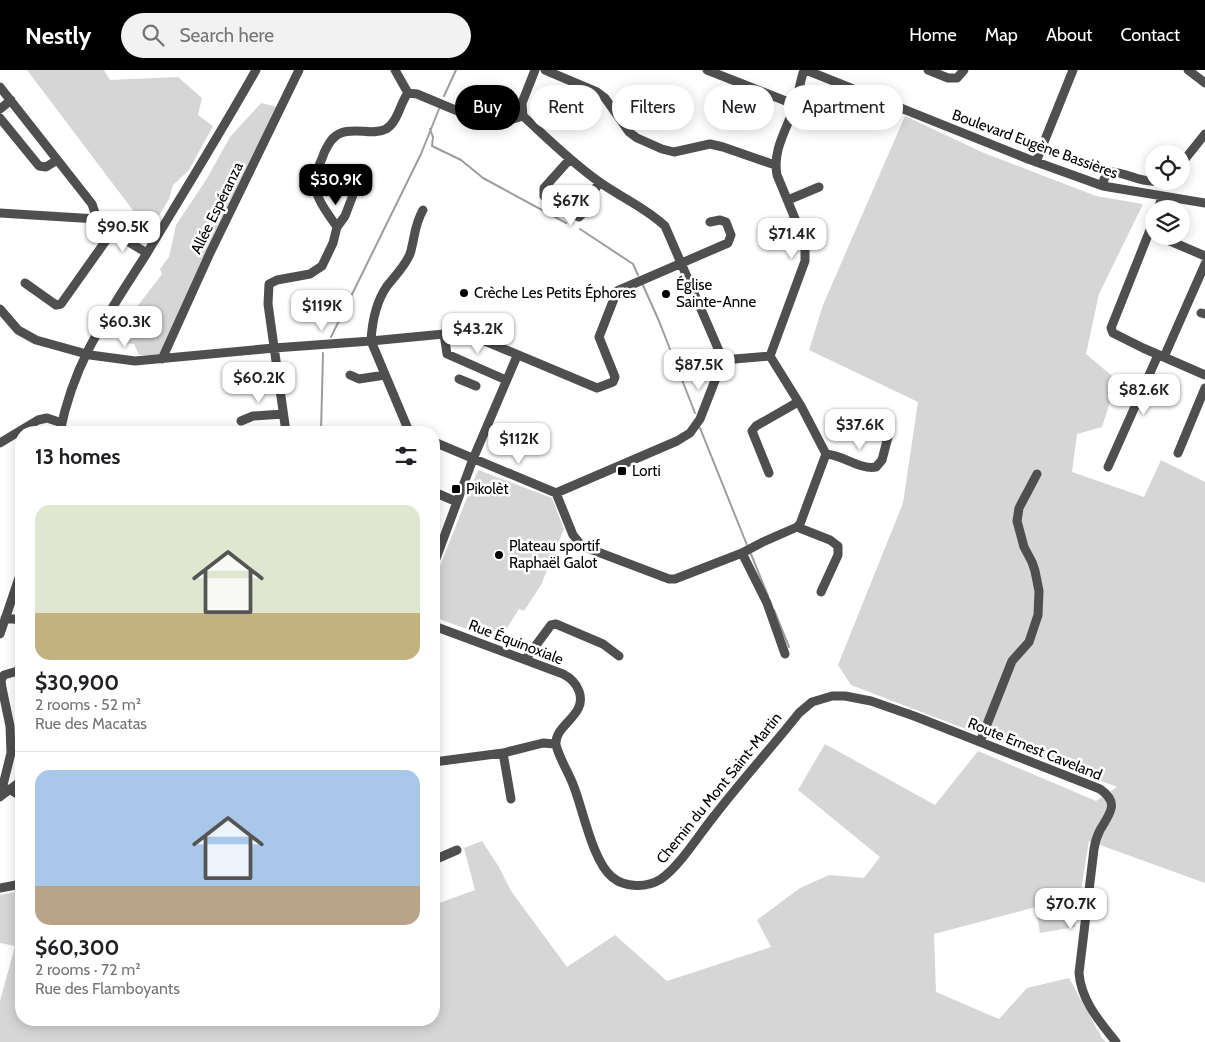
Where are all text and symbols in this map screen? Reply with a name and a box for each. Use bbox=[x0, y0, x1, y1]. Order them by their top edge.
search box bbox=[121, 13, 471, 58]
text: Nestly bbox=[25, 21, 91, 50]
icon: search bbox=[139, 21, 167, 49]
text: Search here bbox=[179, 24, 274, 47]
text: Home bbox=[909, 24, 957, 46]
text: Map bbox=[985, 24, 1018, 46]
text: About bbox=[1046, 24, 1092, 46]
text: Contact bbox=[1120, 24, 1180, 46]
chip: Buy bbox=[455, 85, 520, 130]
chip: Rent bbox=[530, 85, 602, 130]
chip: Filters bbox=[612, 85, 694, 130]
chip: New bbox=[704, 85, 774, 130]
chip: Apartment bbox=[784, 85, 903, 130]
street label: Boulevard Eugène Bassières bbox=[950, 106, 1120, 182]
map controls bbox=[1145, 145, 1190, 245]
button: locate bbox=[1145, 145, 1190, 190]
street label: Allée Espéranza bbox=[187, 158, 247, 257]
pin: $30.9K bbox=[295, 164, 377, 206]
text: $30.9K bbox=[310, 170, 362, 189]
pin: $67K bbox=[541, 184, 601, 227]
text: $67K bbox=[553, 191, 589, 210]
button: layers bbox=[1145, 200, 1190, 245]
pin: $90.5K bbox=[82, 210, 164, 253]
text: $90.5K bbox=[97, 217, 149, 236]
pin: $71.4K bbox=[751, 218, 833, 260]
text: $71.4K bbox=[769, 224, 815, 243]
place label: Église Sainte-Anne bbox=[676, 275, 756, 311]
place label: Crèche Les Petits Éphores bbox=[474, 283, 636, 302]
marker: Crèche Les Petits Éphores bbox=[458, 287, 470, 299]
marker: Église Sainte-Anne bbox=[660, 288, 672, 300]
pin: $119K bbox=[287, 290, 357, 332]
text: $119K bbox=[302, 296, 342, 315]
pin: $60.3K bbox=[84, 306, 166, 348]
text: $60.3K bbox=[99, 312, 151, 331]
pin: $43.2K bbox=[437, 312, 519, 355]
text: $43.2K bbox=[453, 319, 503, 338]
pin: $87.5K bbox=[658, 348, 740, 391]
text: $87.5K bbox=[675, 355, 723, 374]
pin: $60.2K bbox=[218, 362, 300, 404]
text: $60.2K bbox=[233, 368, 285, 387]
pin: $82.6K bbox=[1103, 374, 1185, 416]
text: $82.6K bbox=[1119, 380, 1169, 399]
pin: $37.6K bbox=[819, 408, 901, 451]
text: $37.6K bbox=[836, 415, 884, 434]
pin: $112K bbox=[484, 422, 554, 465]
text: $112K bbox=[499, 429, 539, 448]
icon: filters bbox=[392, 442, 420, 470]
text: 13 homes bbox=[35, 444, 120, 469]
place label: Lorti bbox=[632, 462, 661, 480]
marker: Lorti bbox=[616, 465, 628, 477]
place label: Pikolèt bbox=[466, 480, 509, 498]
marker: Pikolèt bbox=[450, 483, 462, 495]
icon: home bbox=[183, 537, 273, 627]
place label: Plateau sportif Raphaël Galot bbox=[509, 537, 600, 572]
marker: Plateau sportif Raphaël Galot bbox=[493, 549, 505, 561]
street label: Rue Équinoxiale bbox=[466, 615, 567, 668]
text: $30,900 bbox=[35, 670, 119, 695]
text: 2 rooms · 52 m² bbox=[35, 695, 141, 714]
street label: Chemin du Mont Saint-Martin bbox=[652, 709, 786, 867]
text: Rue des Macatas bbox=[35, 714, 147, 733]
street label: Route Ernest Caveland bbox=[965, 714, 1105, 784]
icon: home bbox=[183, 803, 273, 893]
pin: $70.7K bbox=[1030, 888, 1112, 930]
text: $70.7K bbox=[1046, 894, 1096, 913]
text: $60,300 bbox=[35, 935, 119, 960]
text: 2 rooms · 72 m² bbox=[35, 960, 140, 979]
text: Rue des Flamboyants bbox=[35, 979, 180, 998]

